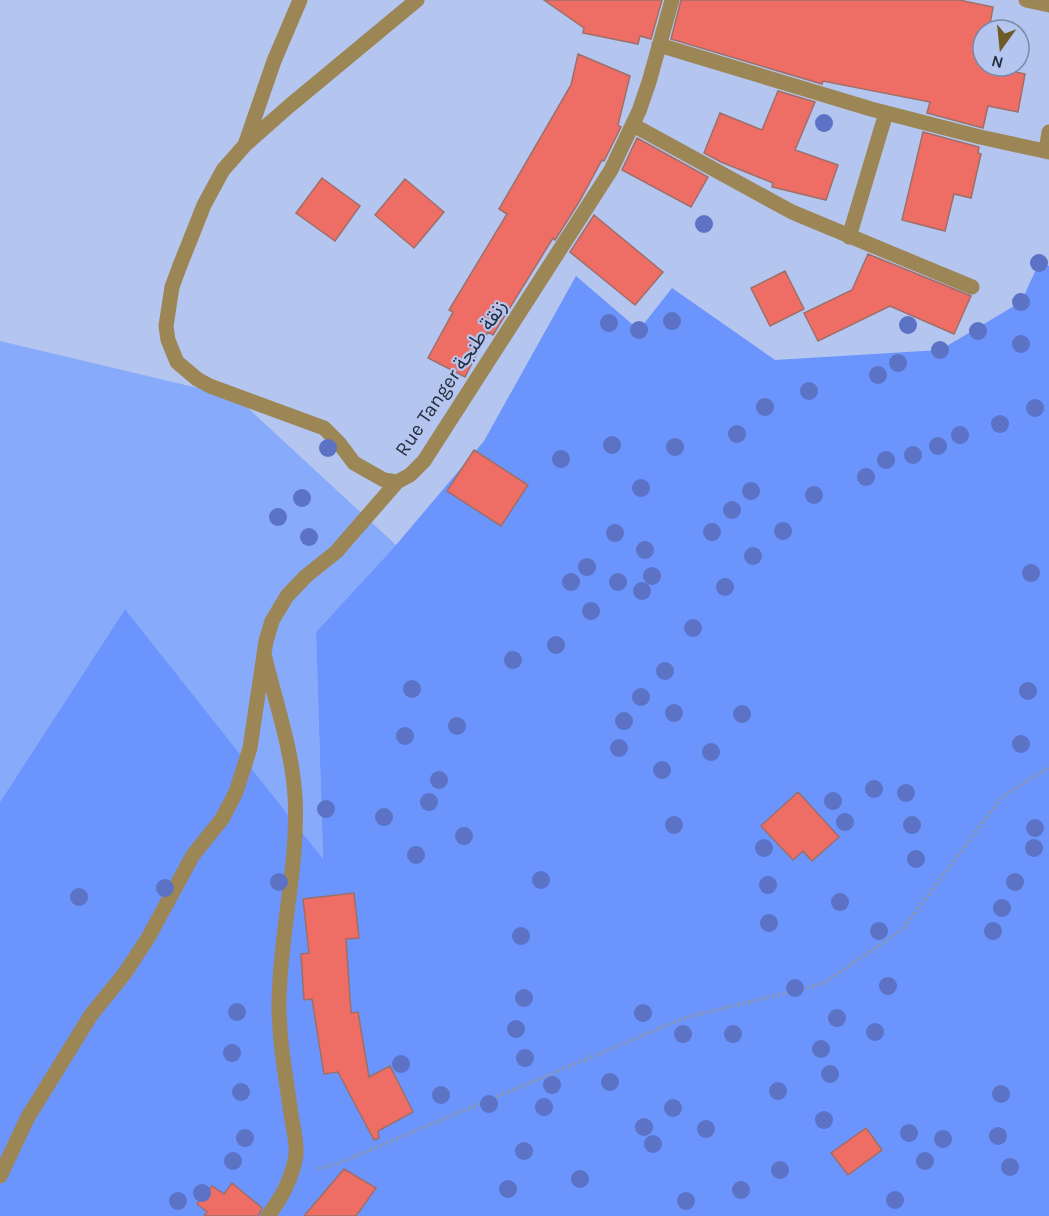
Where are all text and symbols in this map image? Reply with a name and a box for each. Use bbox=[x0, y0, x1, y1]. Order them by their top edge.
north arrow bbox=[971, 18, 1031, 78]
text: N bbox=[989, 51, 1005, 73]
street label: Rue Tanger زنقة طنجة bbox=[390, 295, 512, 461]

